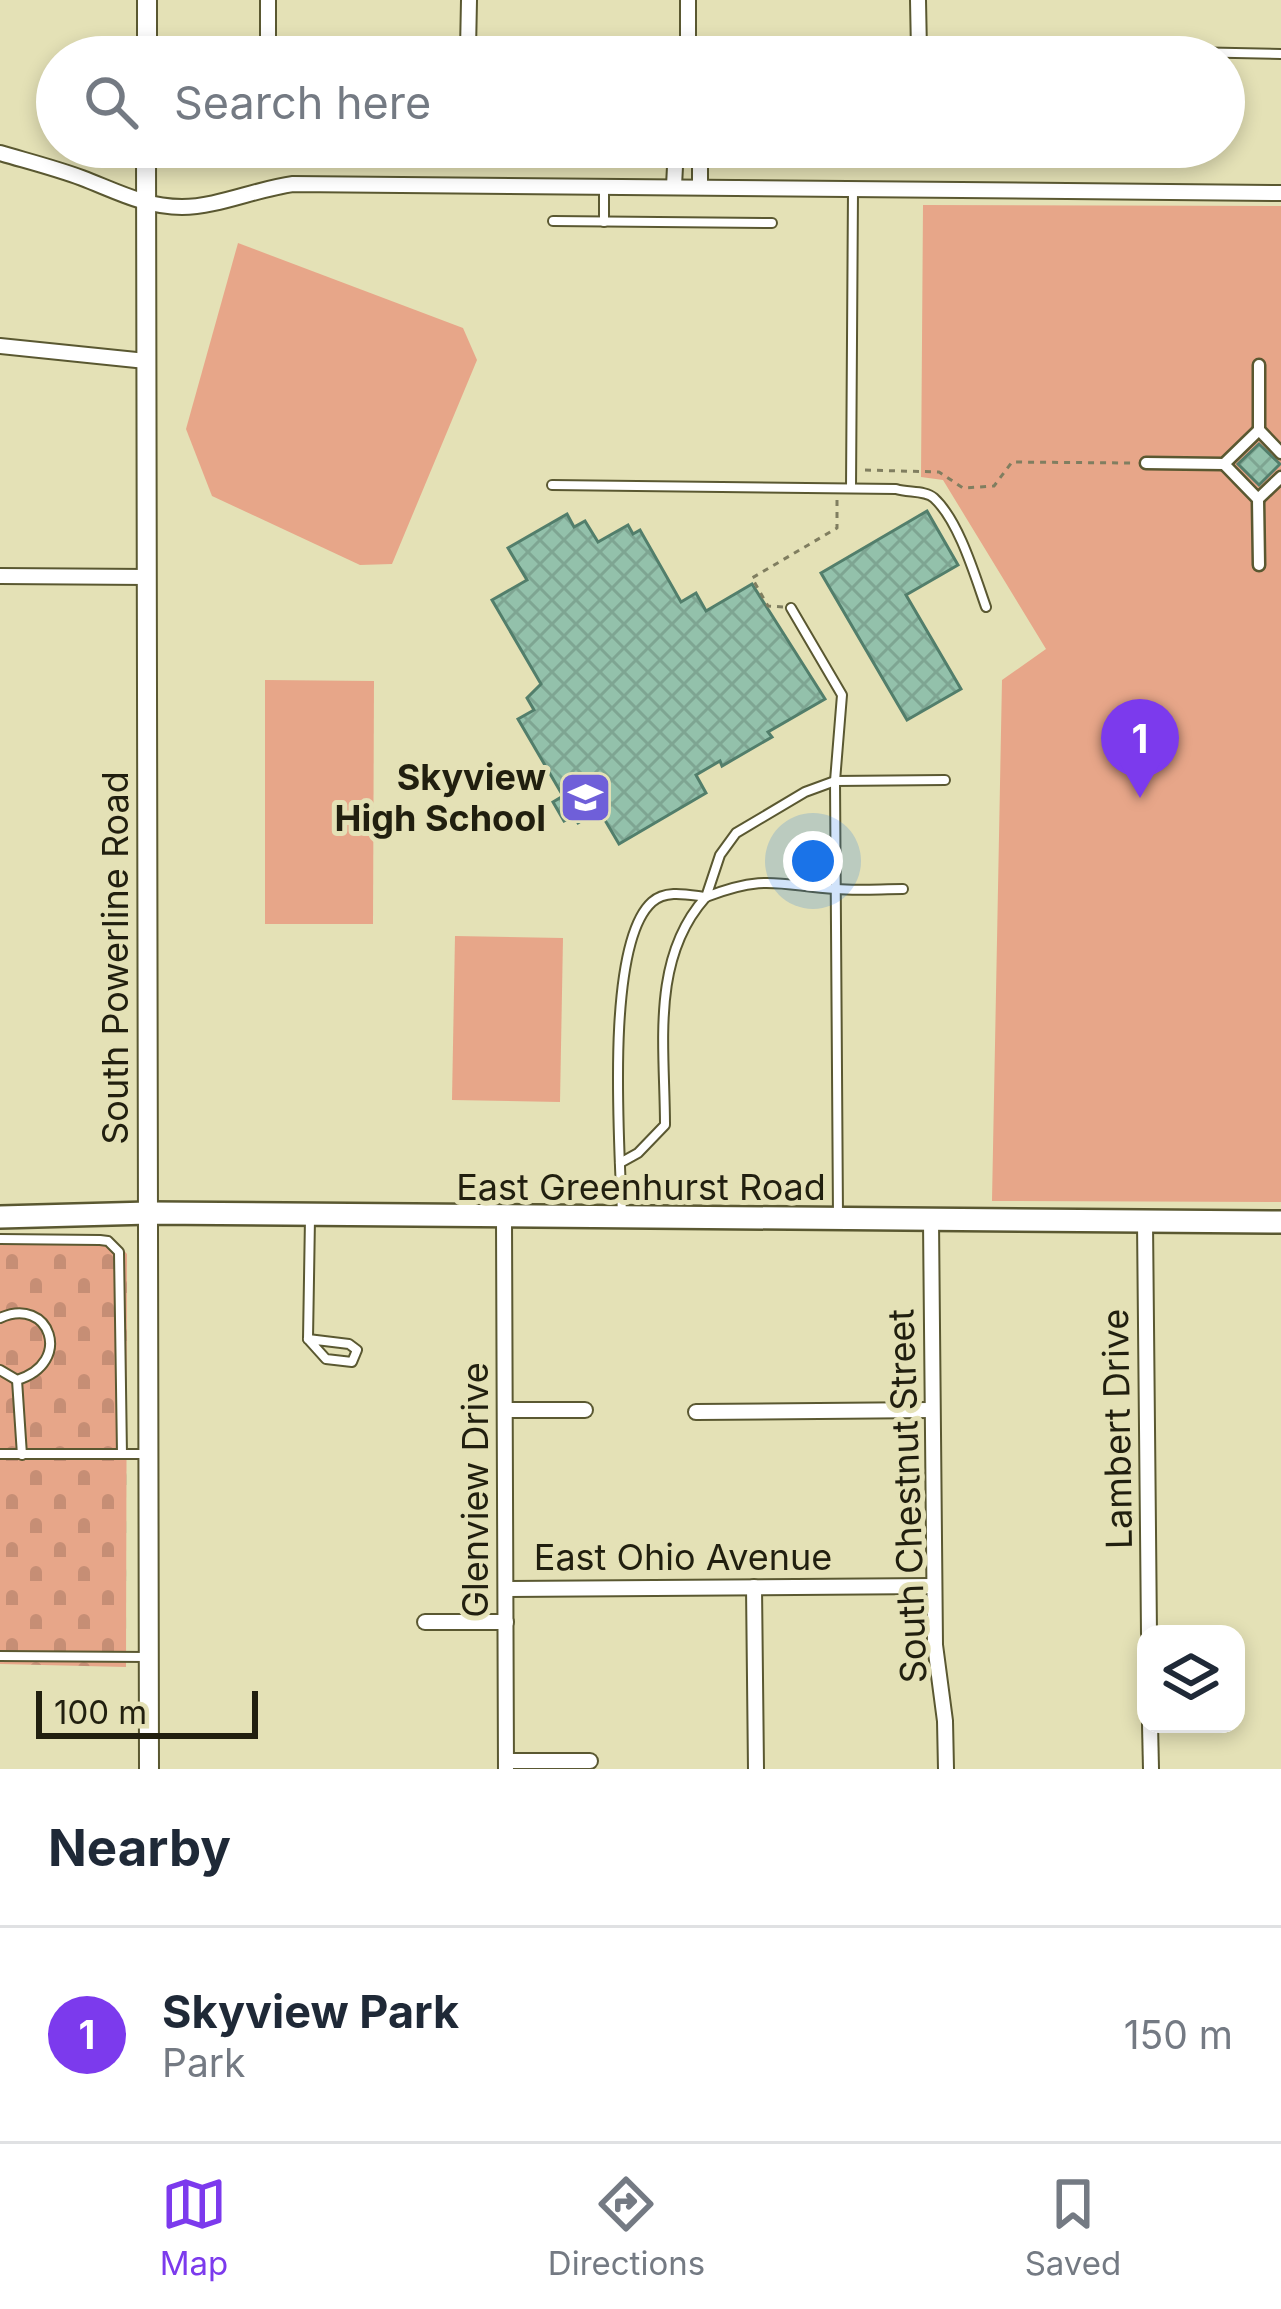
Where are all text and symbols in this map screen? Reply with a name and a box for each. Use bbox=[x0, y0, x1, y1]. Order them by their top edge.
search box bbox=[36, 36, 1245, 168]
icon: search bbox=[78, 69, 144, 135]
text: Search here bbox=[174, 75, 431, 130]
pin: 1 bbox=[1101, 699, 1179, 798]
place label: Skyview High School bbox=[335, 755, 546, 840]
school or university icon: Skyview High School bbox=[557, 770, 613, 826]
street label: South Powerline Road bbox=[93, 771, 137, 1145]
your location bbox=[783, 831, 843, 891]
street label: East Greenhurst Road bbox=[456, 1165, 826, 1209]
street label: South Chestnut Street bbox=[878, 1308, 936, 1684]
street label: Lambert Drive bbox=[1093, 1308, 1141, 1550]
street label: Glenview Drive bbox=[453, 1362, 497, 1618]
street label: East Ohio Avenue bbox=[534, 1535, 832, 1579]
map controls bbox=[1137, 1625, 1245, 1733]
button: layers bbox=[1137, 1625, 1245, 1733]
scale bar bbox=[36, 1685, 258, 1738]
text: 100 m bbox=[54, 1692, 147, 1732]
text: Nearby bbox=[48, 1817, 231, 1878]
text: Skyview Park bbox=[162, 1984, 459, 2039]
text: 1 bbox=[79, 2011, 95, 2058]
text: 150 m bbox=[1124, 2011, 1233, 2058]
text: Park bbox=[162, 2039, 246, 2086]
tab: Map bbox=[160, 2171, 228, 2283]
tab: Directions bbox=[548, 2171, 705, 2283]
tab: Saved bbox=[1025, 2171, 1121, 2283]

